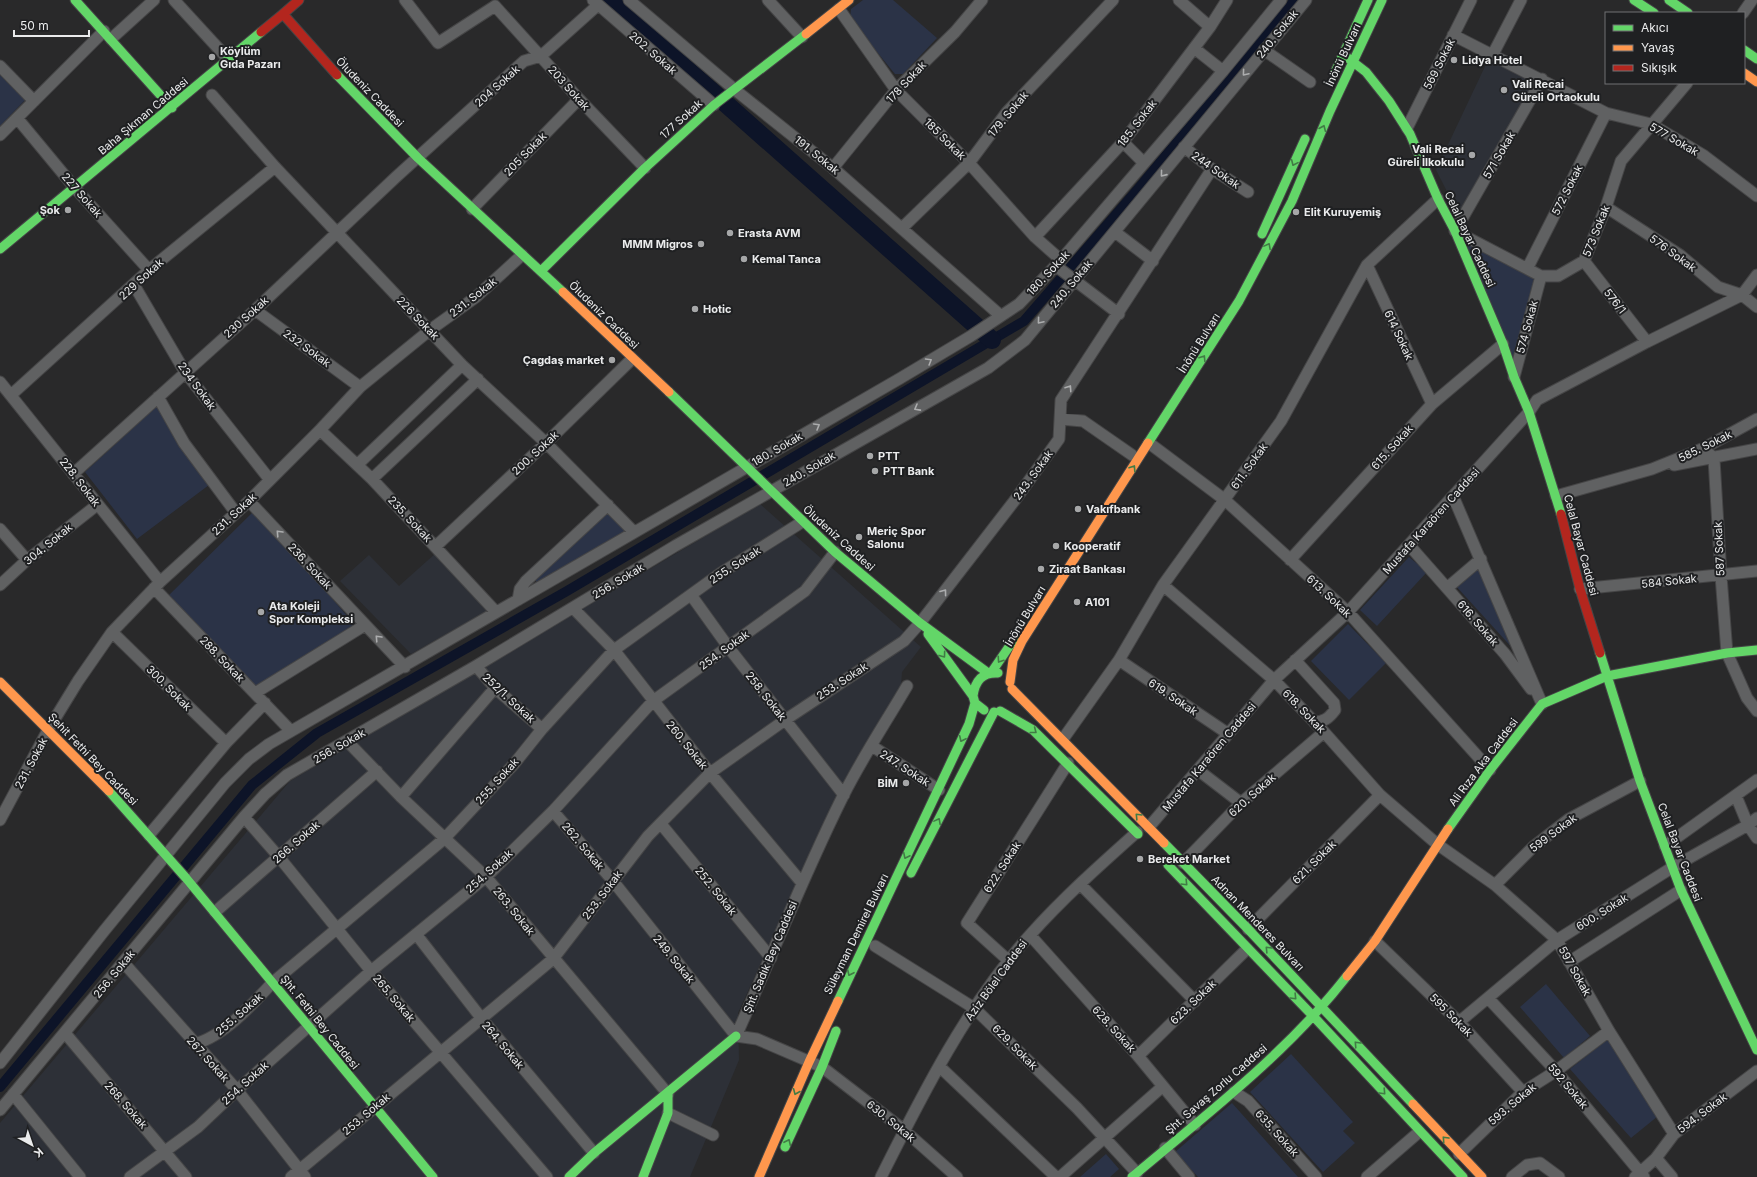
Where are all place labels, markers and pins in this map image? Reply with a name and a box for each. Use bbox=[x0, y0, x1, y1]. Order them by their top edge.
place label: Köylüm Gıda Pazarı bbox=[220, 44, 281, 71]
marker: Köylüm Gıda Pazarı bbox=[207, 52, 217, 62]
place label: Lidya Hotel bbox=[1462, 53, 1522, 67]
marker: Lidya Hotel bbox=[1449, 55, 1459, 65]
place label: Vali Recai Güreli Ortaokulu bbox=[1512, 77, 1600, 104]
marker: Vali Recai Güreli Ortaokulu bbox=[1499, 85, 1509, 95]
place label: Vali Recai Güreli İlkokulu bbox=[1388, 142, 1464, 169]
marker: Vali Recai Güreli İlkokulu bbox=[1467, 150, 1477, 160]
place label: Şok bbox=[40, 203, 61, 217]
marker: Şok bbox=[63, 205, 73, 215]
place label: Elit Kuruyemiş bbox=[1304, 205, 1381, 219]
marker: Elit Kuruyemiş bbox=[1291, 207, 1301, 217]
place label: Erasta AVM bbox=[738, 226, 800, 240]
marker: Erasta AVM bbox=[725, 228, 735, 238]
place label: MMM Migros bbox=[622, 237, 693, 251]
marker: MMM Migros bbox=[696, 239, 706, 249]
place label: Kemal Tanca bbox=[752, 252, 821, 266]
marker: Kemal Tanca bbox=[739, 254, 749, 264]
place label: Hotic bbox=[703, 302, 732, 316]
marker: Hotic bbox=[690, 304, 700, 314]
place label: Çagdaş market bbox=[523, 353, 604, 367]
marker: Çagdaş market bbox=[607, 355, 617, 365]
place label: PTT bbox=[878, 449, 900, 463]
marker: PTT bbox=[865, 451, 875, 461]
place label: PTT Bank bbox=[883, 464, 935, 478]
marker: PTT Bank bbox=[870, 466, 880, 476]
place label: Vakıfbank bbox=[1086, 502, 1141, 516]
marker: Vakıfbank bbox=[1073, 504, 1083, 514]
place label: Meriç Spor Salonu bbox=[867, 524, 926, 551]
marker: Meriç Spor Salonu bbox=[854, 532, 864, 542]
place label: Kooperatif bbox=[1064, 539, 1121, 553]
marker: Kooperatif bbox=[1051, 541, 1061, 551]
place label: Ziraat Bankası bbox=[1049, 562, 1125, 576]
marker: Ziraat Bankası bbox=[1036, 564, 1046, 574]
place label: A101 bbox=[1085, 595, 1110, 609]
marker: A101 bbox=[1072, 597, 1082, 607]
place label: Ata Koleji Spor Kompleksi bbox=[269, 599, 353, 626]
marker: Ata Koleji Spor Kompleksi bbox=[256, 607, 266, 617]
place label: BİM bbox=[877, 776, 898, 790]
marker: BİM bbox=[901, 778, 911, 788]
place label: Bereket Market bbox=[1148, 852, 1230, 866]
marker: Bereket Market bbox=[1135, 854, 1145, 864]

